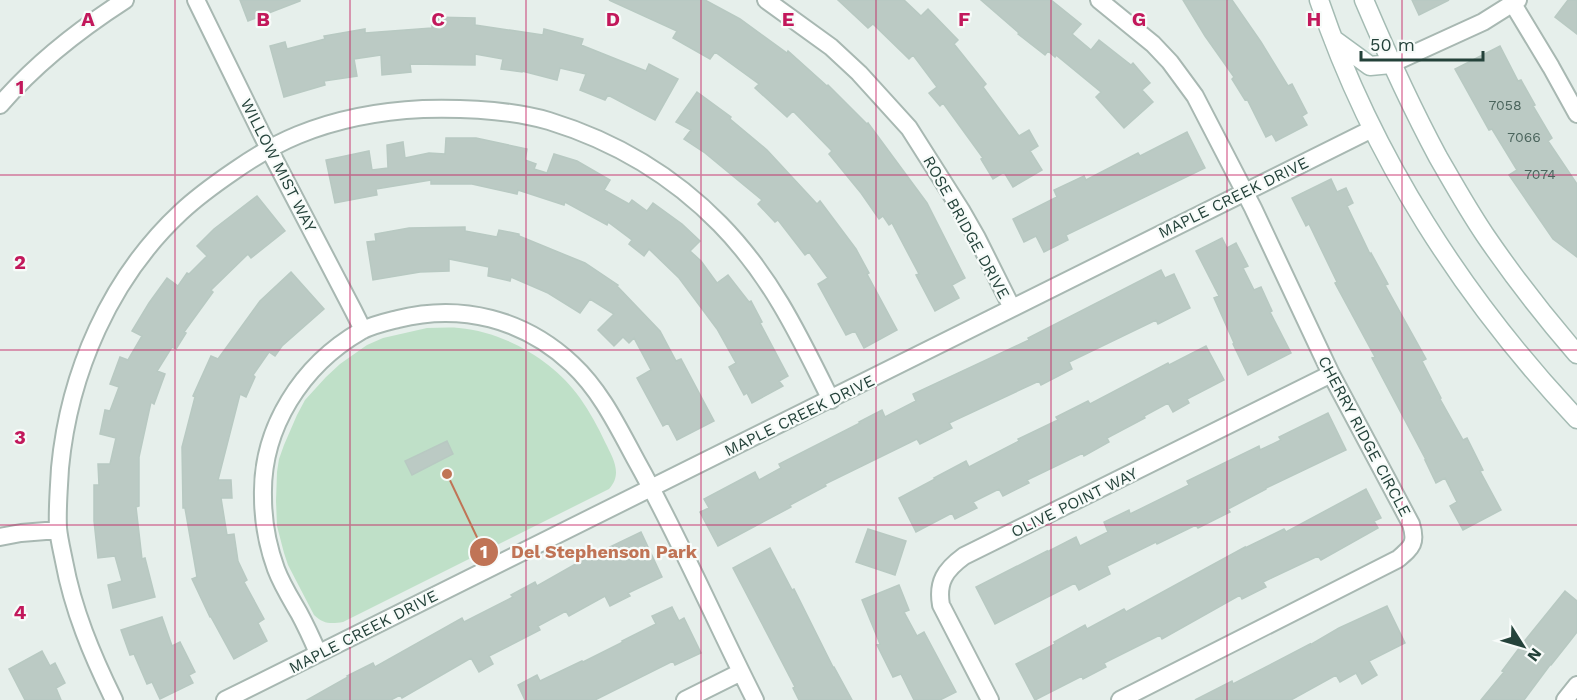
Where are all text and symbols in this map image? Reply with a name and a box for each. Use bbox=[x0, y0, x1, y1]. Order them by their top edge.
text: A bbox=[81, 7, 95, 31]
text: B bbox=[256, 7, 270, 31]
text: C bbox=[431, 7, 445, 31]
text: D bbox=[606, 7, 620, 31]
text: E bbox=[782, 7, 794, 31]
text: F bbox=[958, 7, 970, 31]
text: G bbox=[1132, 7, 1146, 31]
text: H bbox=[1307, 7, 1321, 31]
scale bar bbox=[1361, 24, 1482, 62]
text: 50 m bbox=[1370, 34, 1415, 55]
text: 1 bbox=[16, 75, 24, 99]
street label: WILLOW MIST WAY bbox=[237, 95, 320, 235]
house number: 7058 bbox=[1488, 97, 1522, 113]
house number: 7066 bbox=[1507, 129, 1541, 145]
street label: ROSE BRIDGE DRIVE bbox=[919, 152, 1014, 302]
street label: MAPLE CREEK DRIVE bbox=[1155, 153, 1311, 242]
house number: 7074 bbox=[1524, 166, 1556, 182]
text: 2 bbox=[14, 250, 26, 274]
street label: CHERRY RIDGE CIRCLE bbox=[1314, 353, 1415, 520]
street label: MAPLE CREEK DRIVE bbox=[721, 371, 877, 460]
text: 3 bbox=[14, 425, 26, 449]
street label: OLIVE POINT WAY bbox=[1008, 464, 1141, 541]
callout: Del Stephenson Park bbox=[469, 534, 710, 570]
text: 1 bbox=[480, 541, 488, 562]
text: Del Stephenson Park bbox=[511, 541, 698, 562]
street label: MAPLE CREEK DRIVE bbox=[286, 586, 441, 677]
text: 4 bbox=[14, 600, 27, 624]
north arrow bbox=[1493, 616, 1553, 676]
text: N bbox=[1523, 644, 1546, 665]

